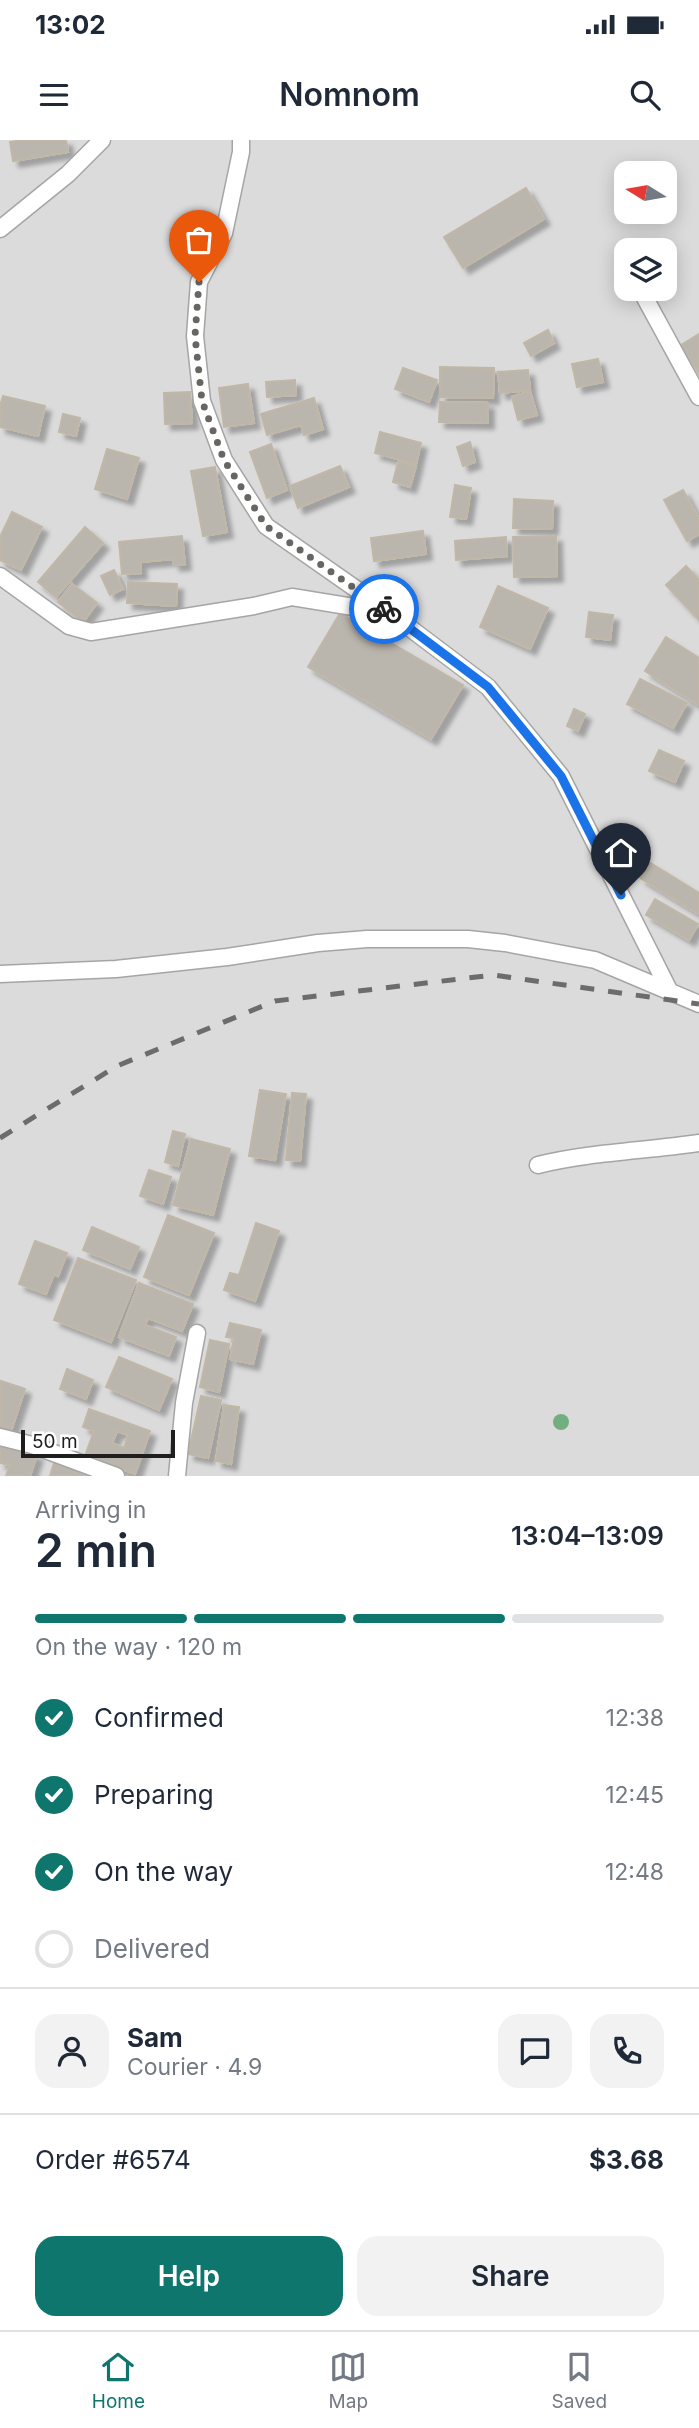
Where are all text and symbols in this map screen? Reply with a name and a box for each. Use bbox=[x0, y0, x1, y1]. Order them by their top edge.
text: 13:02 bbox=[35, 9, 106, 40]
text: Nomnom bbox=[279, 75, 420, 114]
icon: menu bbox=[35, 76, 73, 114]
icon: search bbox=[626, 76, 664, 114]
north arrow bbox=[614, 161, 677, 224]
map controls bbox=[614, 161, 677, 301]
pin bbox=[169, 210, 229, 282]
icon: bag bbox=[180, 221, 218, 259]
button: layers bbox=[614, 238, 677, 301]
courier bbox=[349, 574, 419, 644]
icon: bike bbox=[365, 590, 403, 628]
pin bbox=[591, 823, 651, 895]
icon: home bbox=[602, 834, 640, 872]
scale bar bbox=[21, 1427, 175, 1459]
text: 50 m bbox=[32, 1430, 78, 1453]
text: Arriving in bbox=[35, 1496, 146, 1524]
text: 13:04–13:09 bbox=[511, 1520, 664, 1551]
text: 2 min bbox=[35, 1522, 157, 1578]
text: On the way · 120 m bbox=[35, 1633, 242, 1661]
icon: check bbox=[35, 1699, 73, 1737]
text: Confirmed bbox=[94, 1702, 224, 1733]
text: 12:38 bbox=[606, 1704, 664, 1732]
icon: check bbox=[35, 1776, 73, 1814]
text: Preparing bbox=[94, 1779, 214, 1810]
text: 12:45 bbox=[605, 1781, 664, 1809]
icon: check bbox=[35, 1853, 73, 1891]
text: On the way bbox=[94, 1856, 233, 1887]
text: 12:48 bbox=[605, 1858, 664, 1886]
text: Delivered bbox=[94, 1933, 210, 1964]
button: person bbox=[35, 2014, 109, 2088]
button: chat bbox=[498, 2014, 572, 2088]
button: phone bbox=[590, 2014, 664, 2088]
text: Sam bbox=[127, 2022, 183, 2053]
text: Courier · 4.9 bbox=[127, 2053, 262, 2081]
text: Order #6574 bbox=[35, 2144, 191, 2175]
text: $3.68 bbox=[589, 2144, 664, 2175]
button: Help bbox=[35, 2236, 343, 2316]
button: Share bbox=[357, 2236, 664, 2316]
tab: Home bbox=[92, 2348, 145, 2413]
tab: Map bbox=[329, 2348, 368, 2413]
tab: Saved bbox=[552, 2348, 607, 2413]

